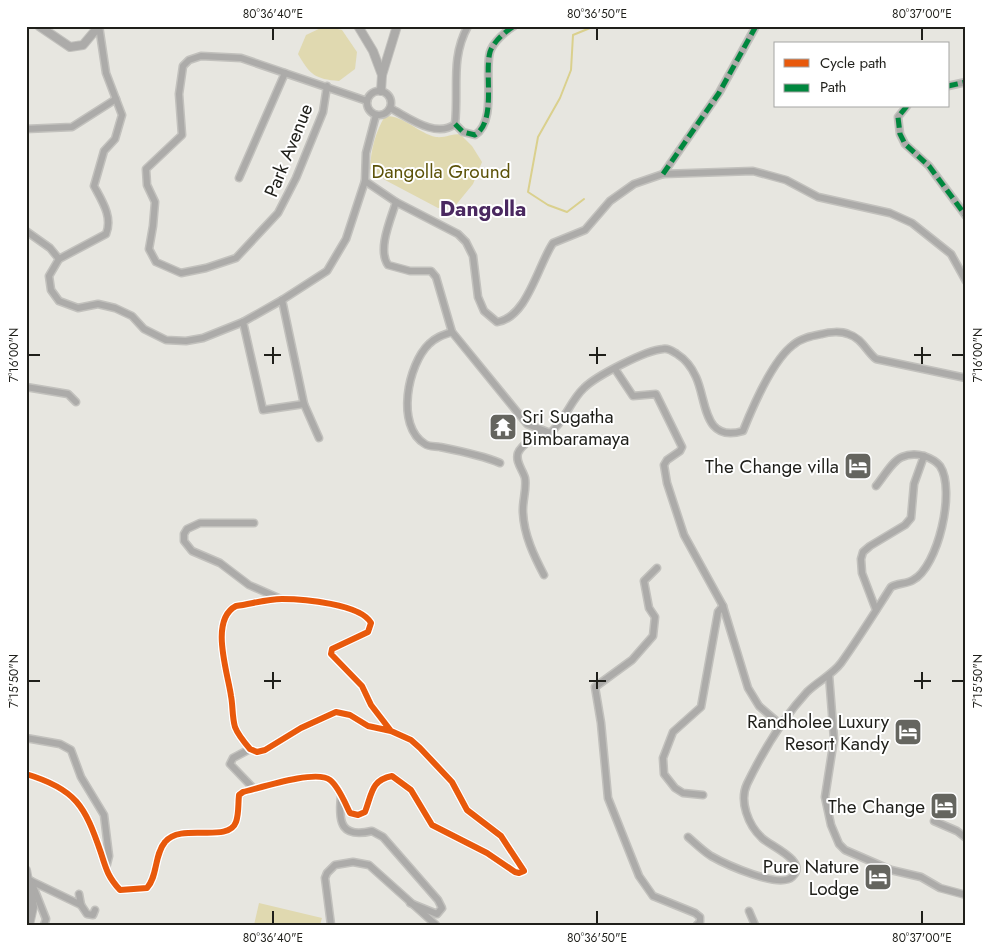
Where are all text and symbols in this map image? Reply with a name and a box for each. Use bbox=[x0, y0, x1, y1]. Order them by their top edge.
text: 80°36'40"E bbox=[243, 5, 303, 23]
text: 80°36'50"E bbox=[567, 5, 627, 23]
text: 80°37'00"E bbox=[892, 5, 952, 23]
legend bbox=[774, 42, 950, 108]
text: Cycle path bbox=[820, 52, 887, 74]
text: Path bbox=[820, 76, 846, 98]
street label: Park Avenue bbox=[257, 99, 320, 201]
park label: Dangolla Ground bbox=[372, 158, 510, 185]
district label: Dangolla bbox=[440, 194, 526, 224]
text: 7°16'00"N bbox=[5, 328, 23, 382]
text: 7°16'00"N bbox=[969, 328, 987, 382]
place label: Sri Sugatha Bimbaramaya bbox=[522, 403, 629, 452]
temple icon: Sri Sugatha Bimbaramaya bbox=[488, 412, 518, 442]
hotel icon: The Change villa bbox=[843, 451, 873, 481]
place label: The Change villa bbox=[705, 453, 839, 480]
text: 7°15'50"N bbox=[5, 654, 23, 708]
text: 7°15'50"N bbox=[969, 654, 987, 708]
place label: Randholee Luxury Resort Kandy bbox=[747, 708, 890, 757]
hotel icon: Randholee Luxury Resort Kandy bbox=[893, 717, 923, 747]
hotel icon: The Change bbox=[929, 791, 959, 821]
place label: The Change bbox=[828, 793, 925, 820]
place label: Pure Nature Lodge bbox=[763, 853, 859, 902]
hotel icon: Pure Nature Lodge bbox=[863, 862, 893, 892]
text: 80°36'40"E bbox=[243, 929, 303, 947]
text: 80°36'50"E bbox=[567, 929, 627, 947]
text: 80°37'00"E bbox=[892, 929, 952, 947]

